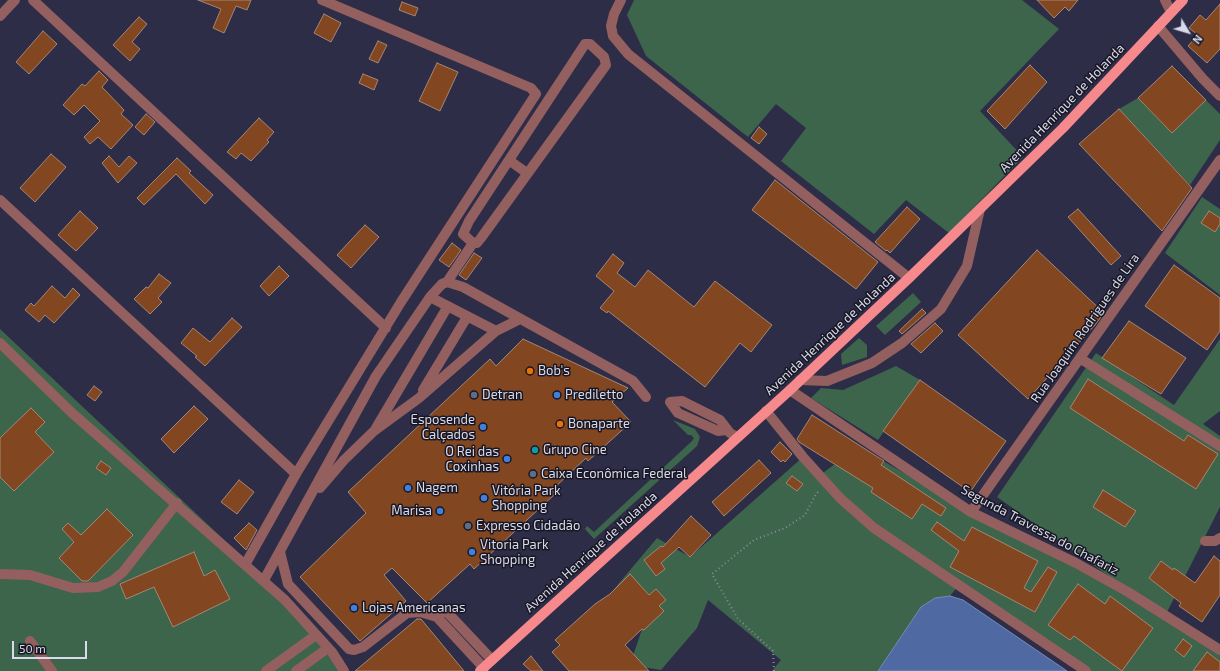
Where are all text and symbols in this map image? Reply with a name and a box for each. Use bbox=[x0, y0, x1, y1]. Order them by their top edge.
north arrow bbox=[1168, 12, 1208, 52]
text: N bbox=[1190, 33, 1205, 47]
street label: Avenida Henrique de Holanda bbox=[996, 40, 1128, 176]
street label: Rua Joaquim Rodrigues de Lira bbox=[1027, 250, 1143, 406]
street label: Avenida Henrique de Holanda bbox=[762, 269, 898, 399]
place label: Bob's bbox=[538, 363, 570, 379]
marker: Bob's bbox=[525, 366, 535, 376]
place label: Detran bbox=[482, 387, 522, 403]
place label: Prediletto bbox=[565, 387, 623, 403]
marker: Detran bbox=[469, 390, 479, 400]
marker: Prediletto bbox=[552, 390, 562, 400]
place label: Esposende Calçados bbox=[411, 412, 475, 443]
place label: Bonaparte bbox=[568, 416, 630, 432]
marker: Bonaparte bbox=[555, 419, 565, 429]
marker: Esposende Calçados bbox=[478, 422, 488, 432]
place label: Grupo Cine bbox=[543, 442, 607, 458]
place label: O Rei das Coxinhas bbox=[445, 444, 499, 475]
marker: Grupo Cine bbox=[530, 445, 540, 455]
marker: O Rei das Coxinhas bbox=[502, 454, 512, 464]
place label: Caixa Econômica Federal bbox=[541, 466, 687, 482]
marker: Caixa Econômica Federal bbox=[528, 469, 538, 479]
place label: Nagem bbox=[416, 480, 458, 496]
street label: Segunda Travessa do Chafariz bbox=[958, 482, 1122, 578]
marker: Nagem bbox=[403, 483, 413, 493]
place label: Vitória Park Shopping bbox=[492, 483, 561, 514]
street label: Avenida Henrique de Holanda bbox=[522, 488, 660, 616]
marker: Vitória Park Shopping bbox=[479, 493, 489, 503]
place label: Marisa bbox=[391, 503, 432, 519]
marker: Marisa bbox=[435, 506, 445, 516]
place label: Expresso Cidadão bbox=[476, 518, 580, 534]
marker: Expresso Cidadão bbox=[463, 521, 473, 531]
place label: Vitoria Park Shopping bbox=[480, 537, 549, 568]
marker: Vitoria Park Shopping bbox=[467, 547, 477, 557]
place label: Lojas Americanas bbox=[362, 600, 466, 616]
marker: Lojas Americanas bbox=[349, 603, 359, 613]
scale bar bbox=[14, 633, 89, 659]
text: 50 m bbox=[19, 641, 46, 655]

